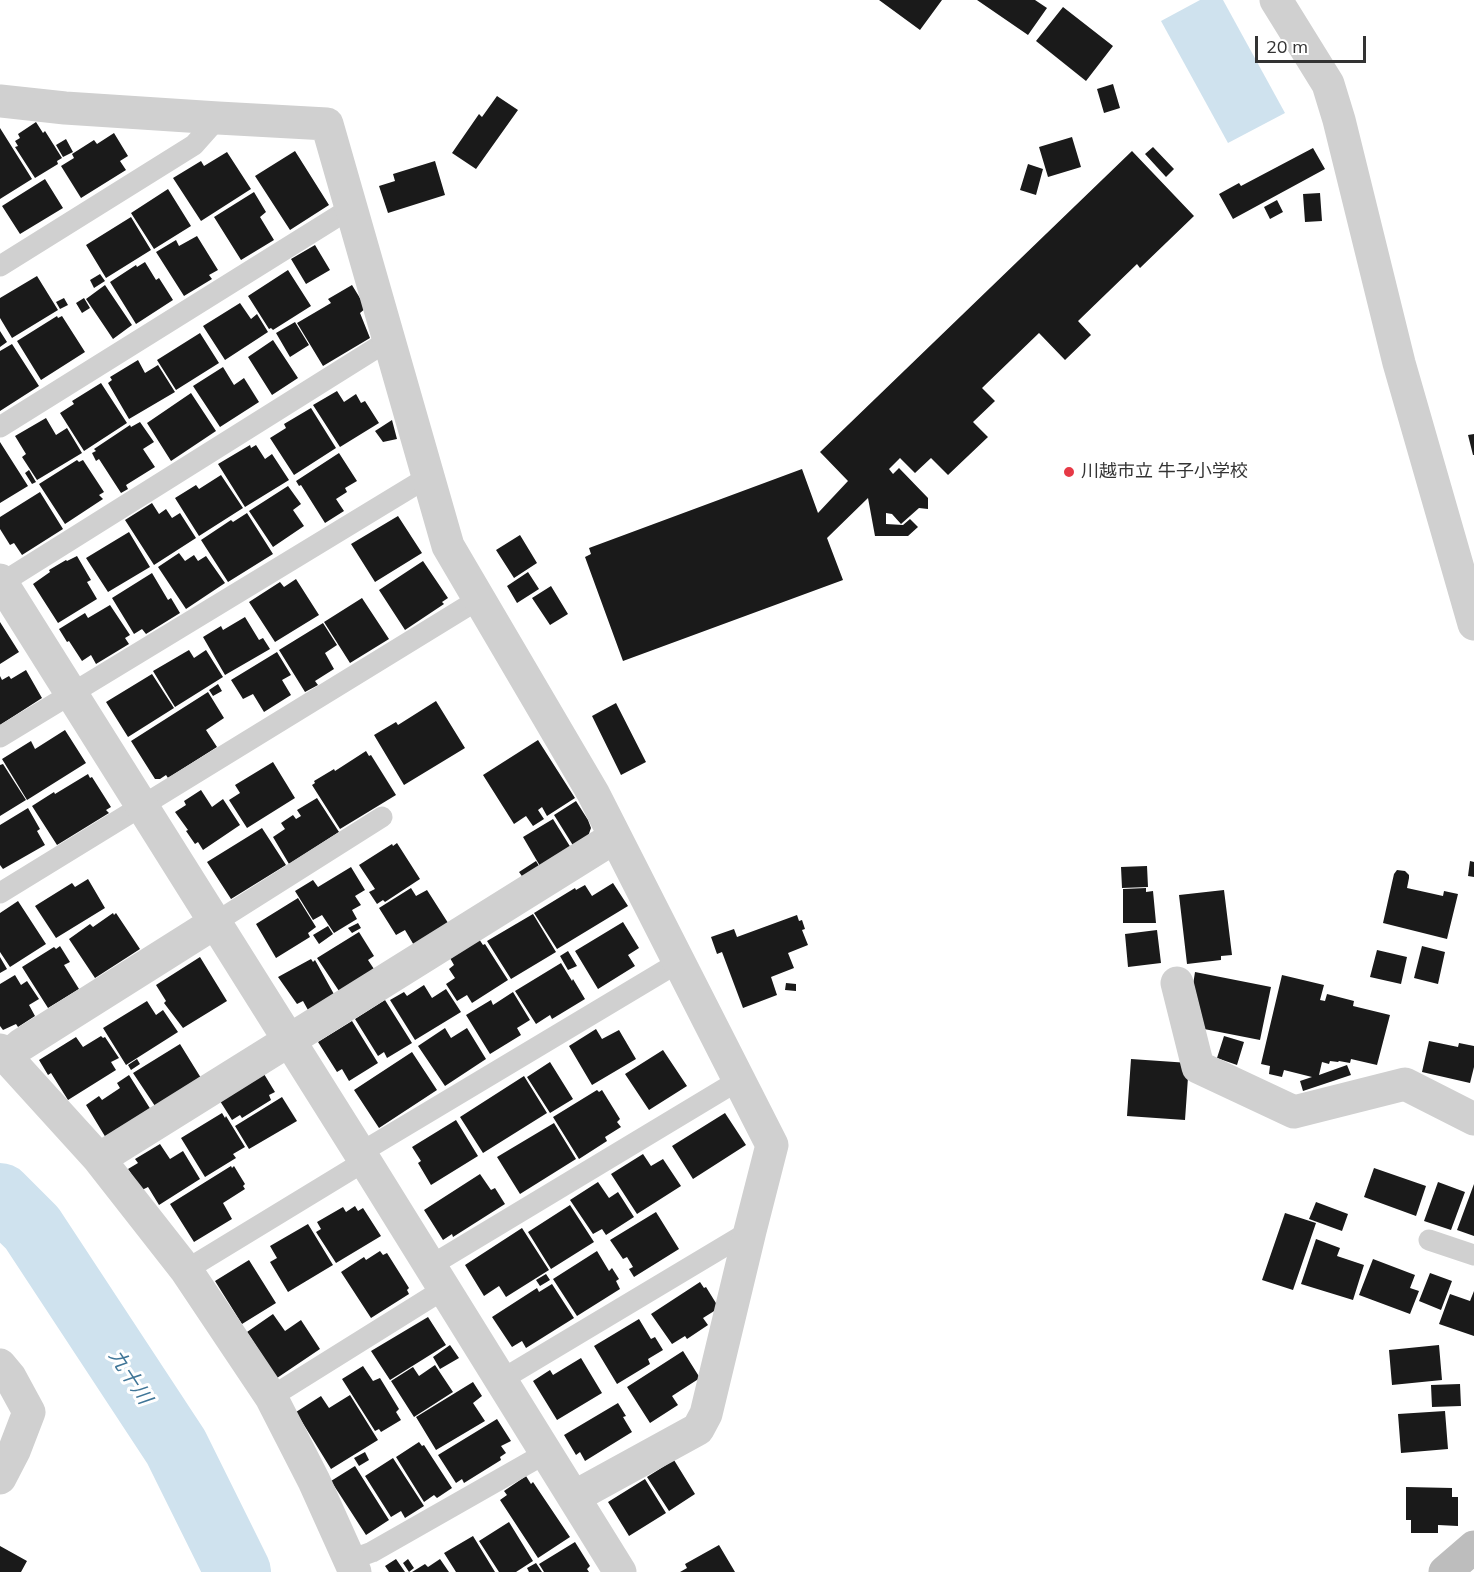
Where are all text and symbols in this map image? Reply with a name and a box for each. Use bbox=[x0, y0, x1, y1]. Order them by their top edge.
scale bar bbox=[1258, 24, 1369, 62]
text: 20 m bbox=[1266, 35, 1308, 58]
place label: 川越市立 牛子小学校 bbox=[1081, 461, 1248, 483]
marker: 川越市立 牛子小学校 bbox=[1062, 465, 1076, 479]
water label: 九十川 bbox=[104, 1345, 156, 1409]

